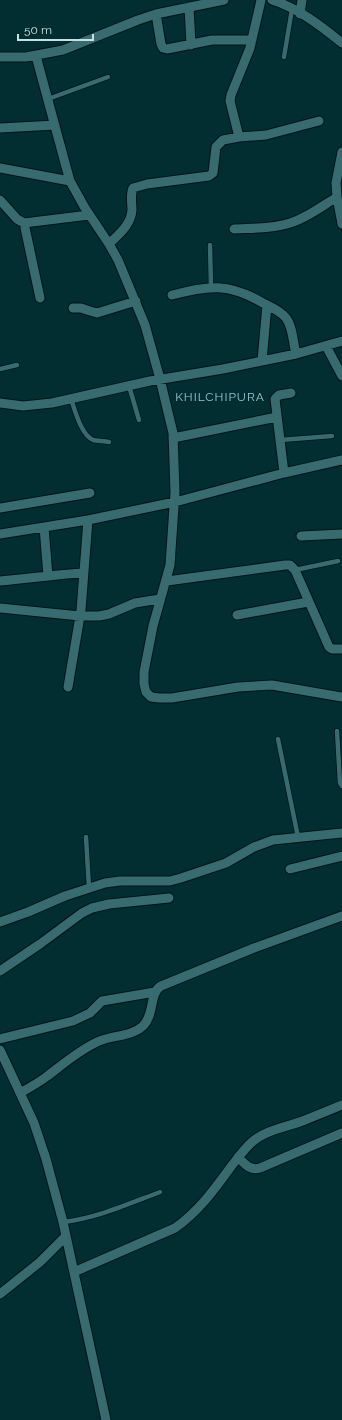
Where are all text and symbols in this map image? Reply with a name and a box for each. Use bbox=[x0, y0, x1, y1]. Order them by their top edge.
scale bar bbox=[18, 16, 93, 42]
text: 50 m bbox=[24, 23, 52, 37]
district label: KHILCHIPURA bbox=[175, 390, 265, 404]

